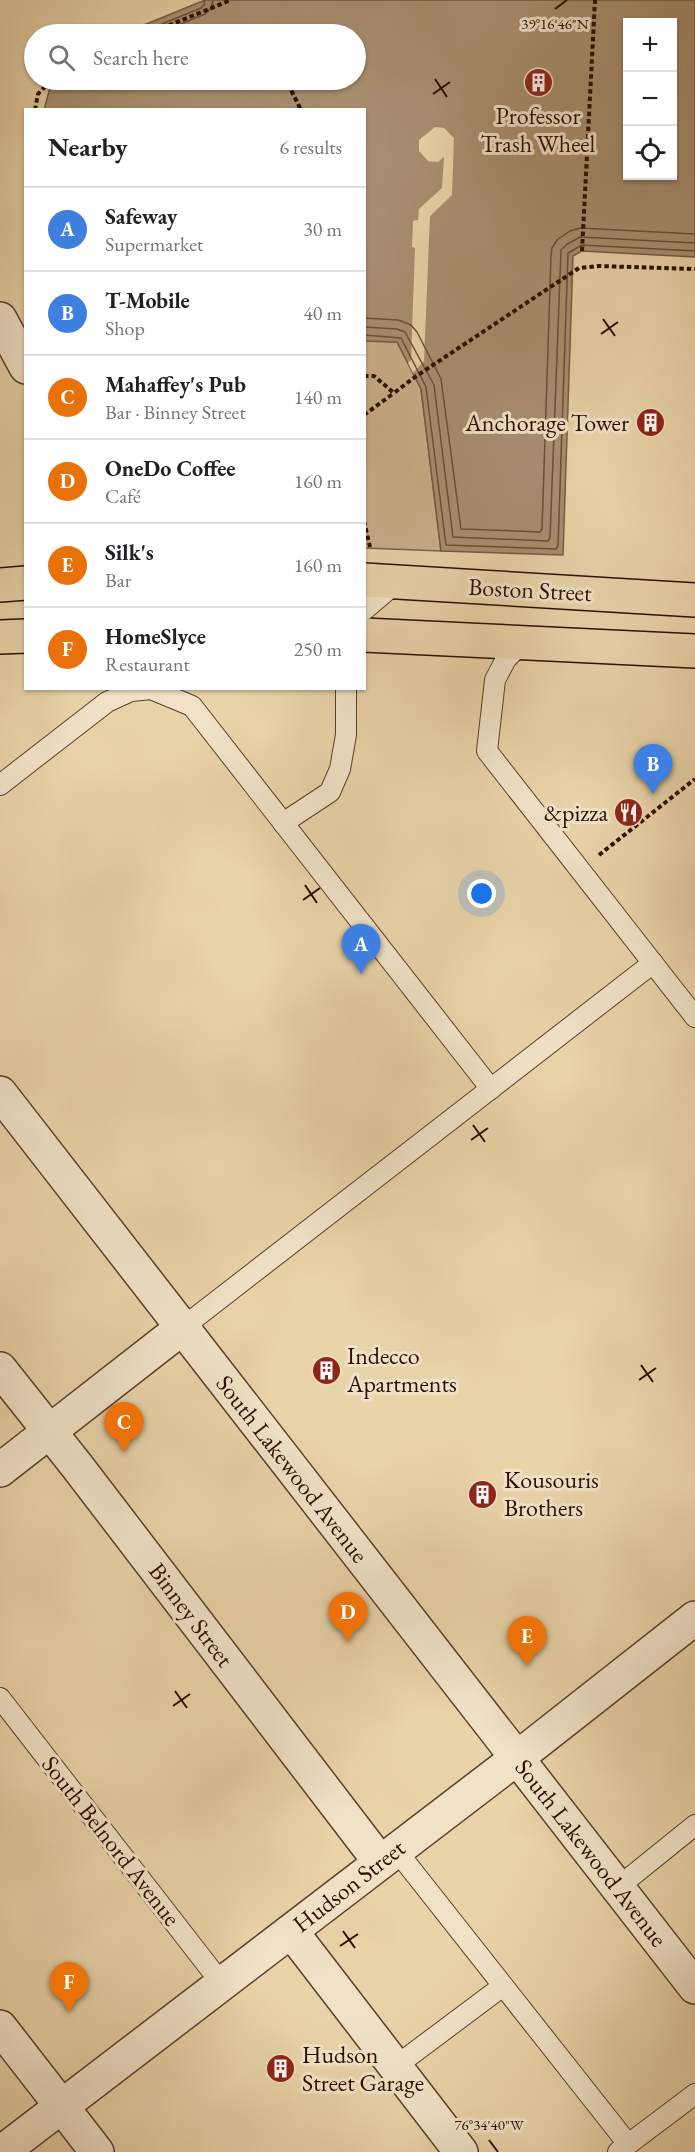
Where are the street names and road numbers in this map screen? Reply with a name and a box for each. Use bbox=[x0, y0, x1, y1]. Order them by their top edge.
street label: Boston Street bbox=[468, 571, 593, 608]
street label: South Lakewood Avenue bbox=[209, 1369, 375, 1569]
street label: Binney Street bbox=[142, 1556, 241, 1673]
street label: South Belnord Avenue bbox=[35, 1749, 188, 1932]
street label: South Lakewood Avenue bbox=[508, 1753, 674, 1953]
street label: Hudson Street bbox=[286, 1832, 411, 1939]

